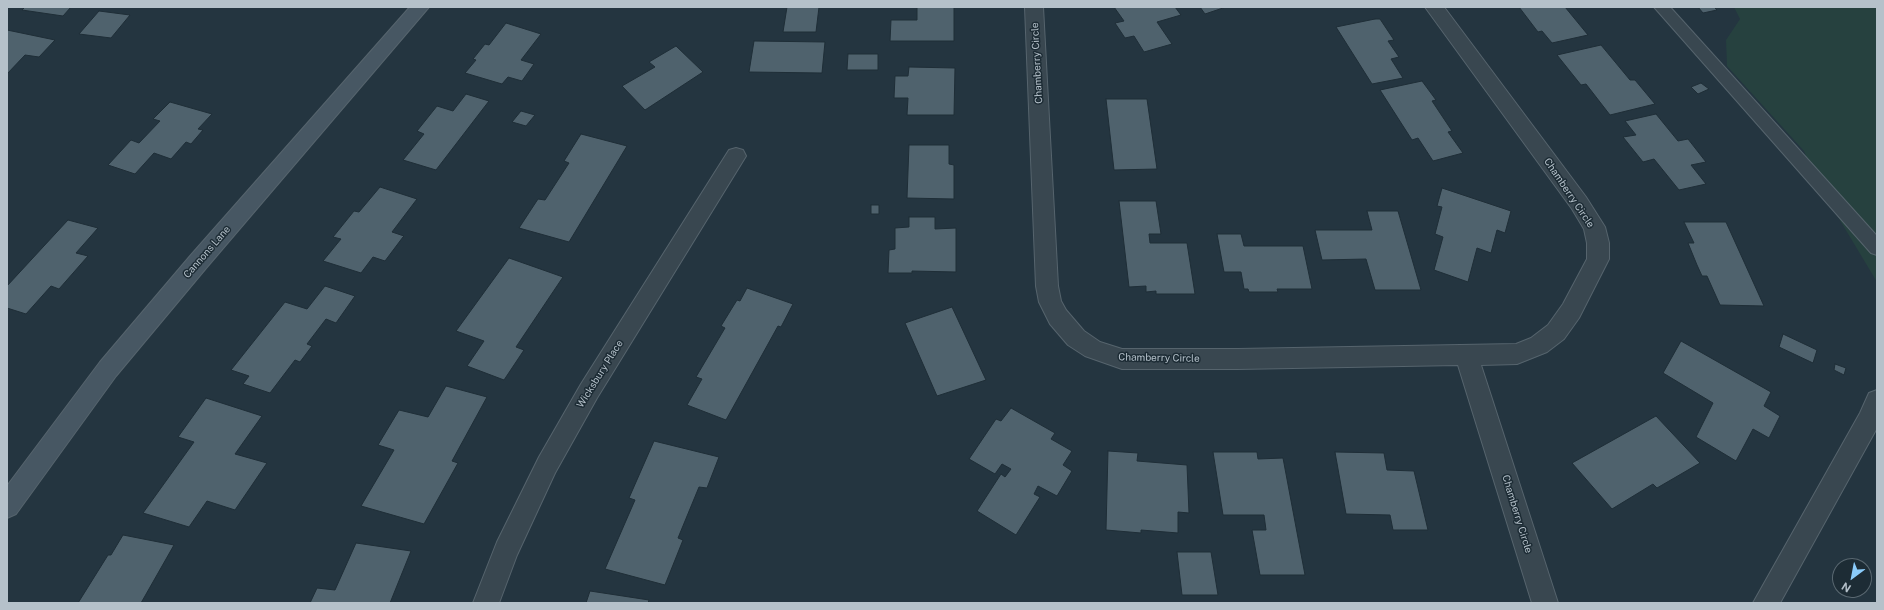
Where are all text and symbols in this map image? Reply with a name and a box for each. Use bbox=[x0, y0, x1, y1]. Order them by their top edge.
street label: Chamberry Circle bbox=[1029, 22, 1045, 104]
street label: Chamberry Circle bbox=[1541, 156, 1597, 230]
street label: Cannons Lane bbox=[181, 223, 233, 281]
street label: Wicksbury Place bbox=[574, 338, 626, 410]
street label: Chamberry Circle bbox=[1118, 351, 1200, 365]
street label: Chamberry Circle bbox=[1499, 473, 1535, 555]
north arrow bbox=[1832, 558, 1872, 598]
text: N bbox=[1839, 580, 1853, 595]

